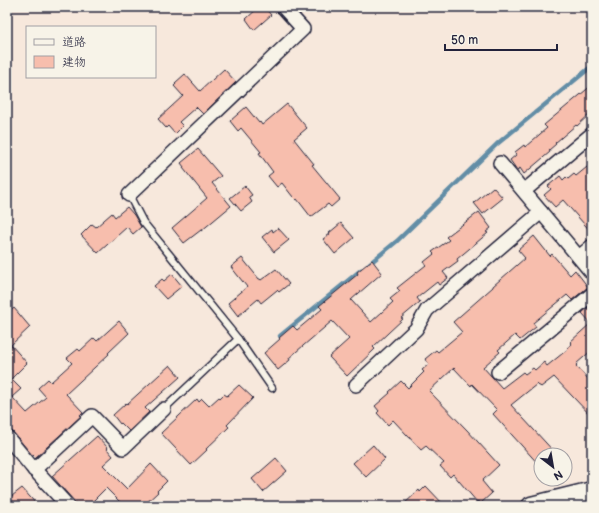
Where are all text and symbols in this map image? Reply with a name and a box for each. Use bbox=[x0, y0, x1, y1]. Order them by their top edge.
legend bbox=[26, 26, 156, 78]
scale bar bbox=[445, 26, 557, 52]
text: 50 m bbox=[451, 33, 478, 48]
text: 道路 bbox=[62, 35, 86, 50]
text: 建物 bbox=[62, 55, 86, 70]
north arrow bbox=[533, 447, 573, 487]
text: N bbox=[551, 467, 565, 483]

